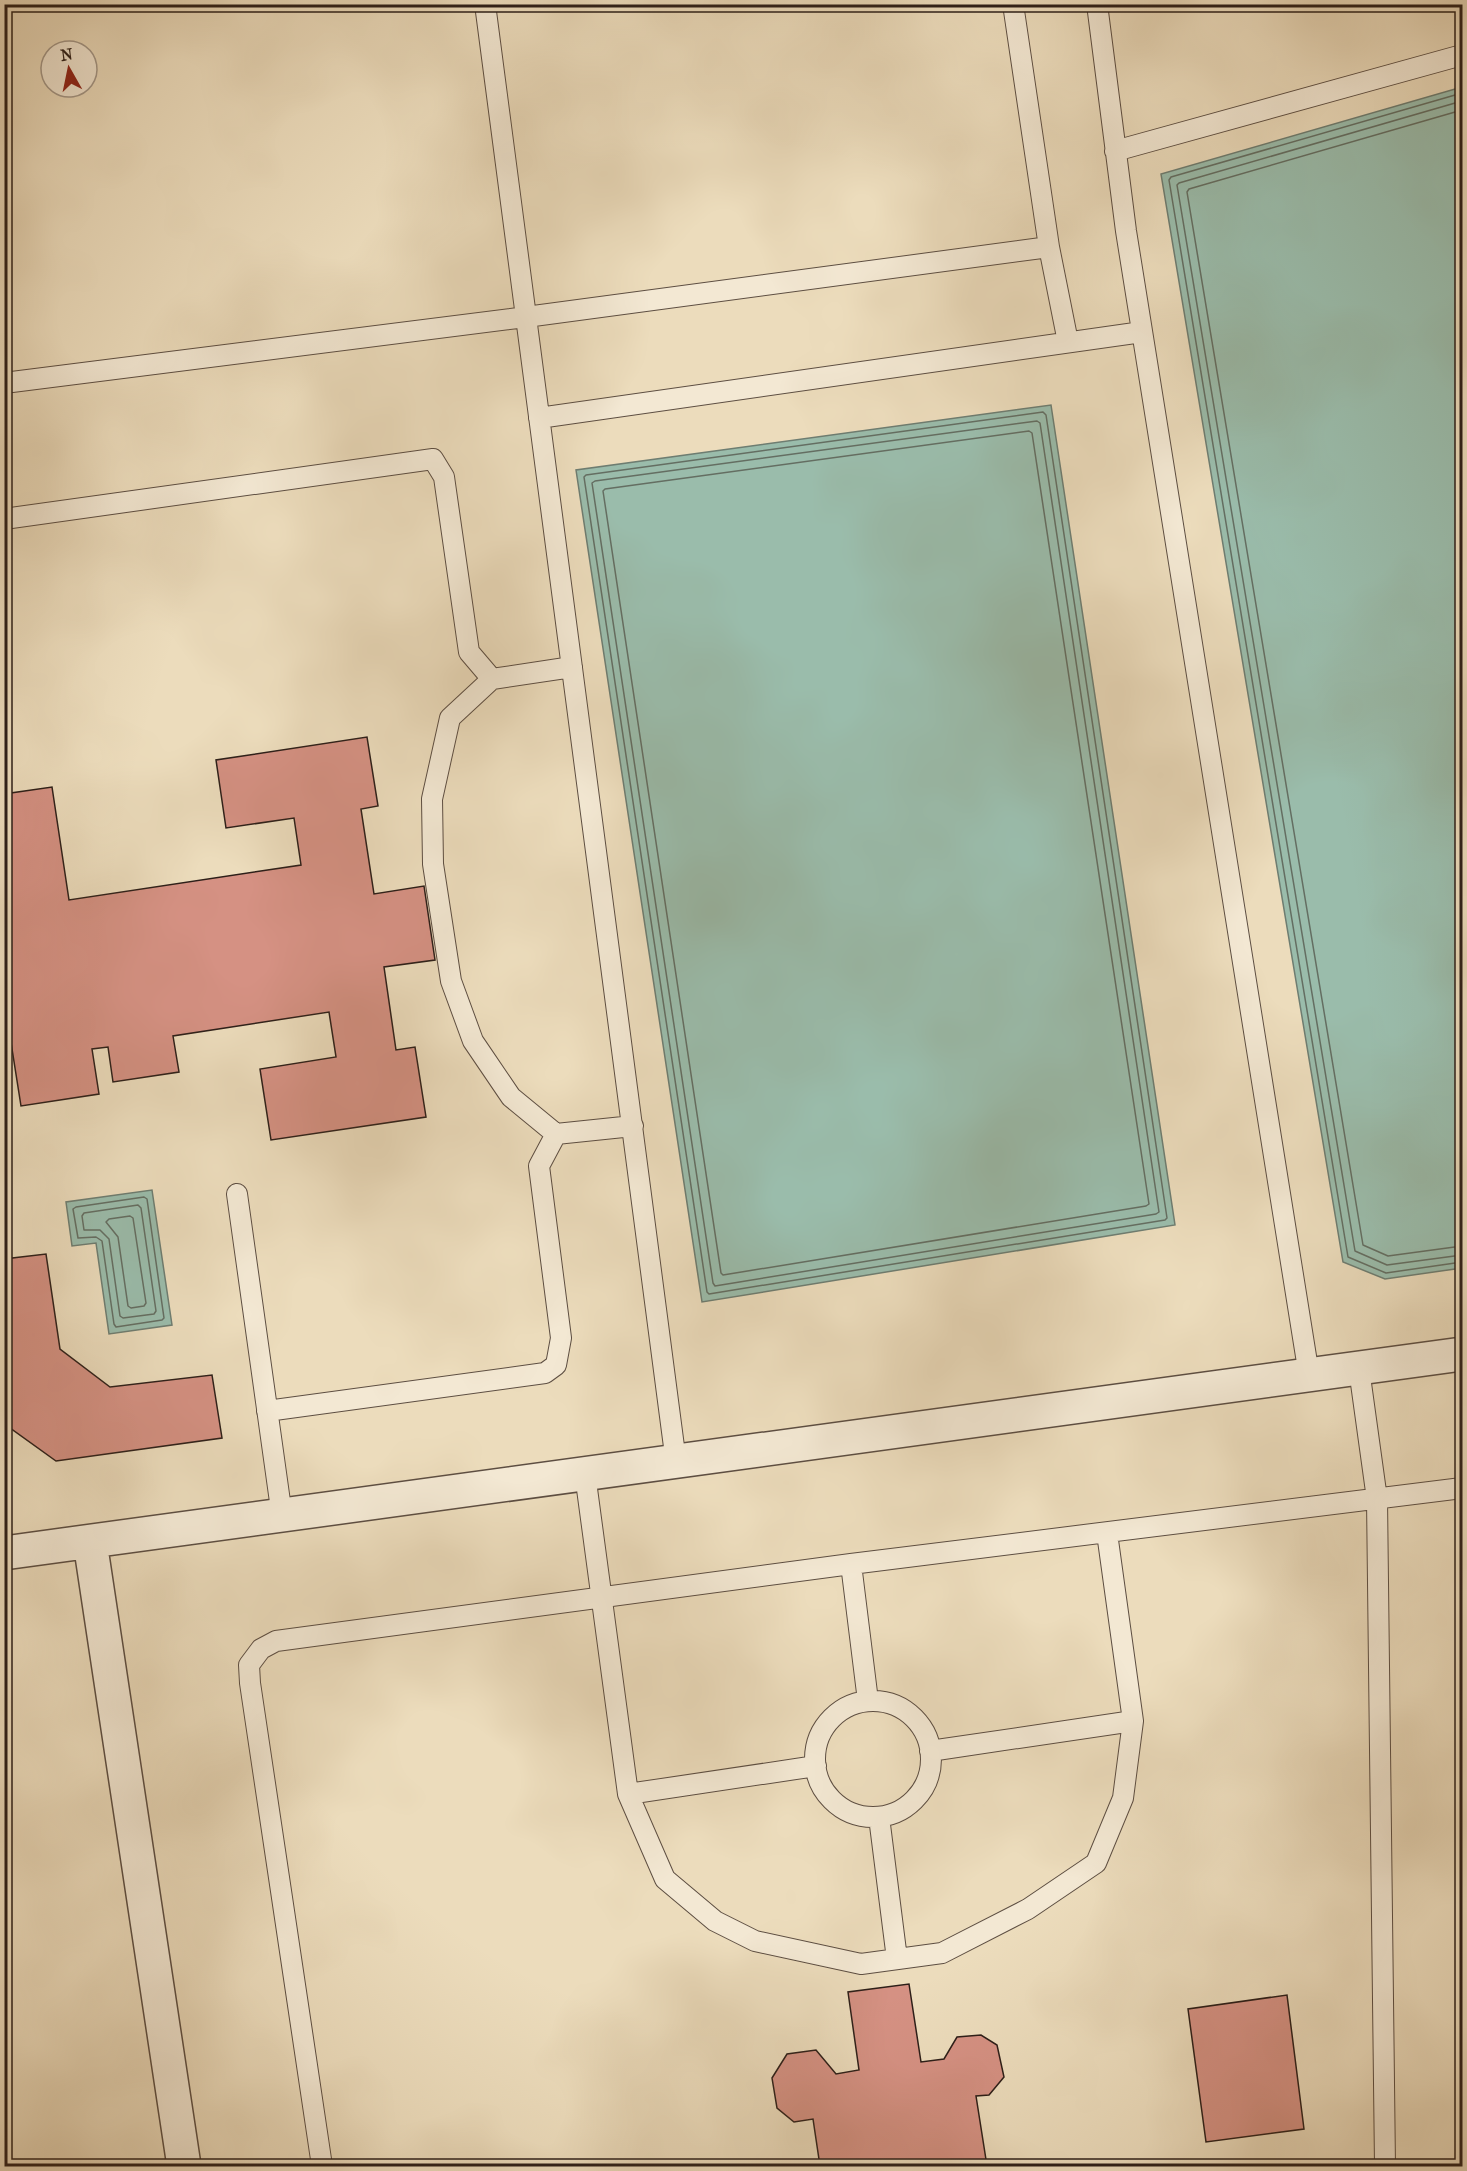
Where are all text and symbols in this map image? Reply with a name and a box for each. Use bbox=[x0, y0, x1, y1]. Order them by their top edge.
north arrow bbox=[39, 39, 99, 99]
text: N bbox=[59, 44, 75, 65]

